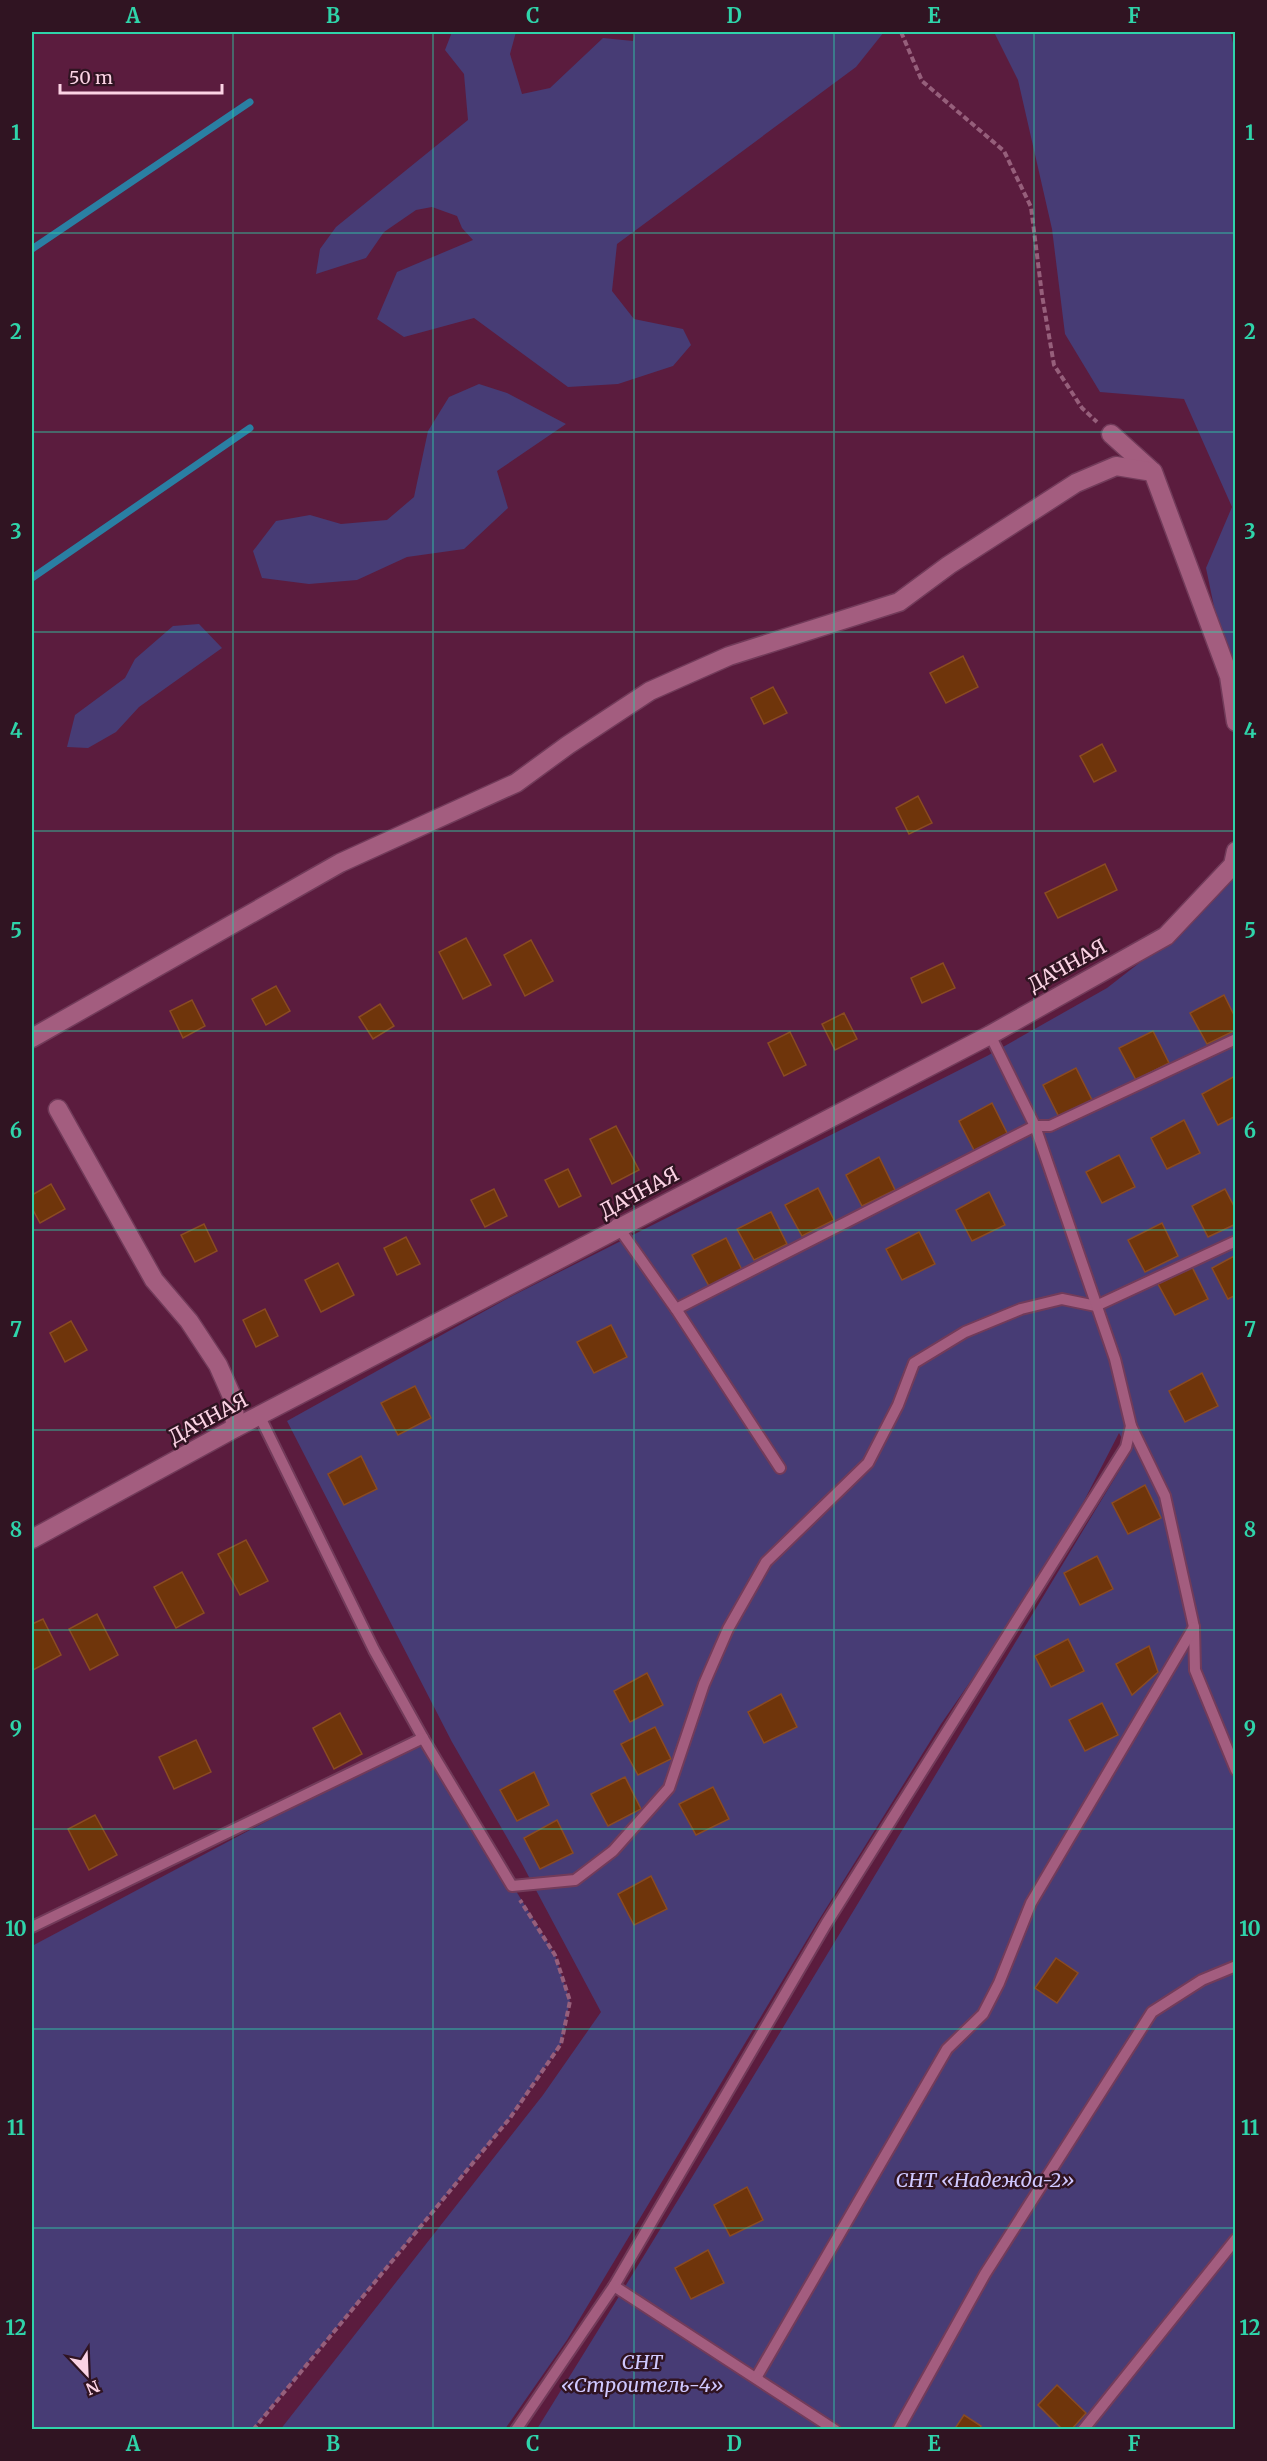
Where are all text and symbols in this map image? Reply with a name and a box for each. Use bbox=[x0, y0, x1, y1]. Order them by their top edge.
text: A bbox=[125, 3, 141, 28]
text: B bbox=[326, 3, 340, 28]
text: C bbox=[526, 3, 540, 28]
text: D bbox=[726, 3, 742, 28]
text: E bbox=[927, 3, 941, 28]
text: F bbox=[1128, 3, 1141, 28]
scale bar bbox=[60, 57, 222, 95]
text: 50 m bbox=[69, 66, 113, 89]
text: 1 bbox=[11, 120, 21, 145]
text: 1 bbox=[1245, 120, 1255, 145]
text: 2 bbox=[10, 319, 22, 344]
text: 2 bbox=[1244, 319, 1256, 344]
text: 3 bbox=[10, 519, 22, 544]
text: 3 bbox=[1244, 519, 1256, 544]
text: 4 bbox=[10, 718, 23, 743]
text: 4 bbox=[1244, 718, 1257, 743]
text: 5 bbox=[10, 918, 22, 943]
text: 5 bbox=[1244, 918, 1256, 943]
street label: ДАЧНАЯ bbox=[1023, 933, 1111, 997]
text: 6 bbox=[10, 1118, 22, 1143]
text: 6 bbox=[1244, 1118, 1256, 1143]
street label: ДАЧНАЯ bbox=[595, 1161, 683, 1223]
text: 7 bbox=[10, 1317, 22, 1342]
text: 7 bbox=[1244, 1317, 1256, 1342]
street label: ДАЧНАЯ bbox=[164, 1387, 252, 1449]
text: 8 bbox=[10, 1517, 22, 1542]
text: 8 bbox=[1244, 1517, 1256, 1542]
text: 9 bbox=[10, 1716, 22, 1741]
text: 9 bbox=[1244, 1716, 1256, 1741]
text: 10 bbox=[5, 1916, 27, 1941]
text: 10 bbox=[1239, 1916, 1261, 1941]
text: 11 bbox=[7, 2115, 25, 2140]
text: 11 bbox=[1241, 2115, 1259, 2140]
park label: СНТ «Надежда-2» bbox=[896, 2167, 1074, 2192]
text: 12 bbox=[6, 2315, 27, 2340]
text: 12 bbox=[1240, 2315, 1261, 2340]
north arrow bbox=[57, 2344, 117, 2404]
park label: СНТ «Строитель-4» bbox=[561, 2349, 723, 2397]
text: N bbox=[83, 2376, 103, 2400]
text: A bbox=[125, 2431, 141, 2456]
text: B bbox=[326, 2431, 340, 2456]
text: C bbox=[526, 2431, 540, 2456]
text: D bbox=[726, 2431, 742, 2456]
text: E bbox=[927, 2431, 941, 2456]
text: F bbox=[1128, 2431, 1141, 2456]

